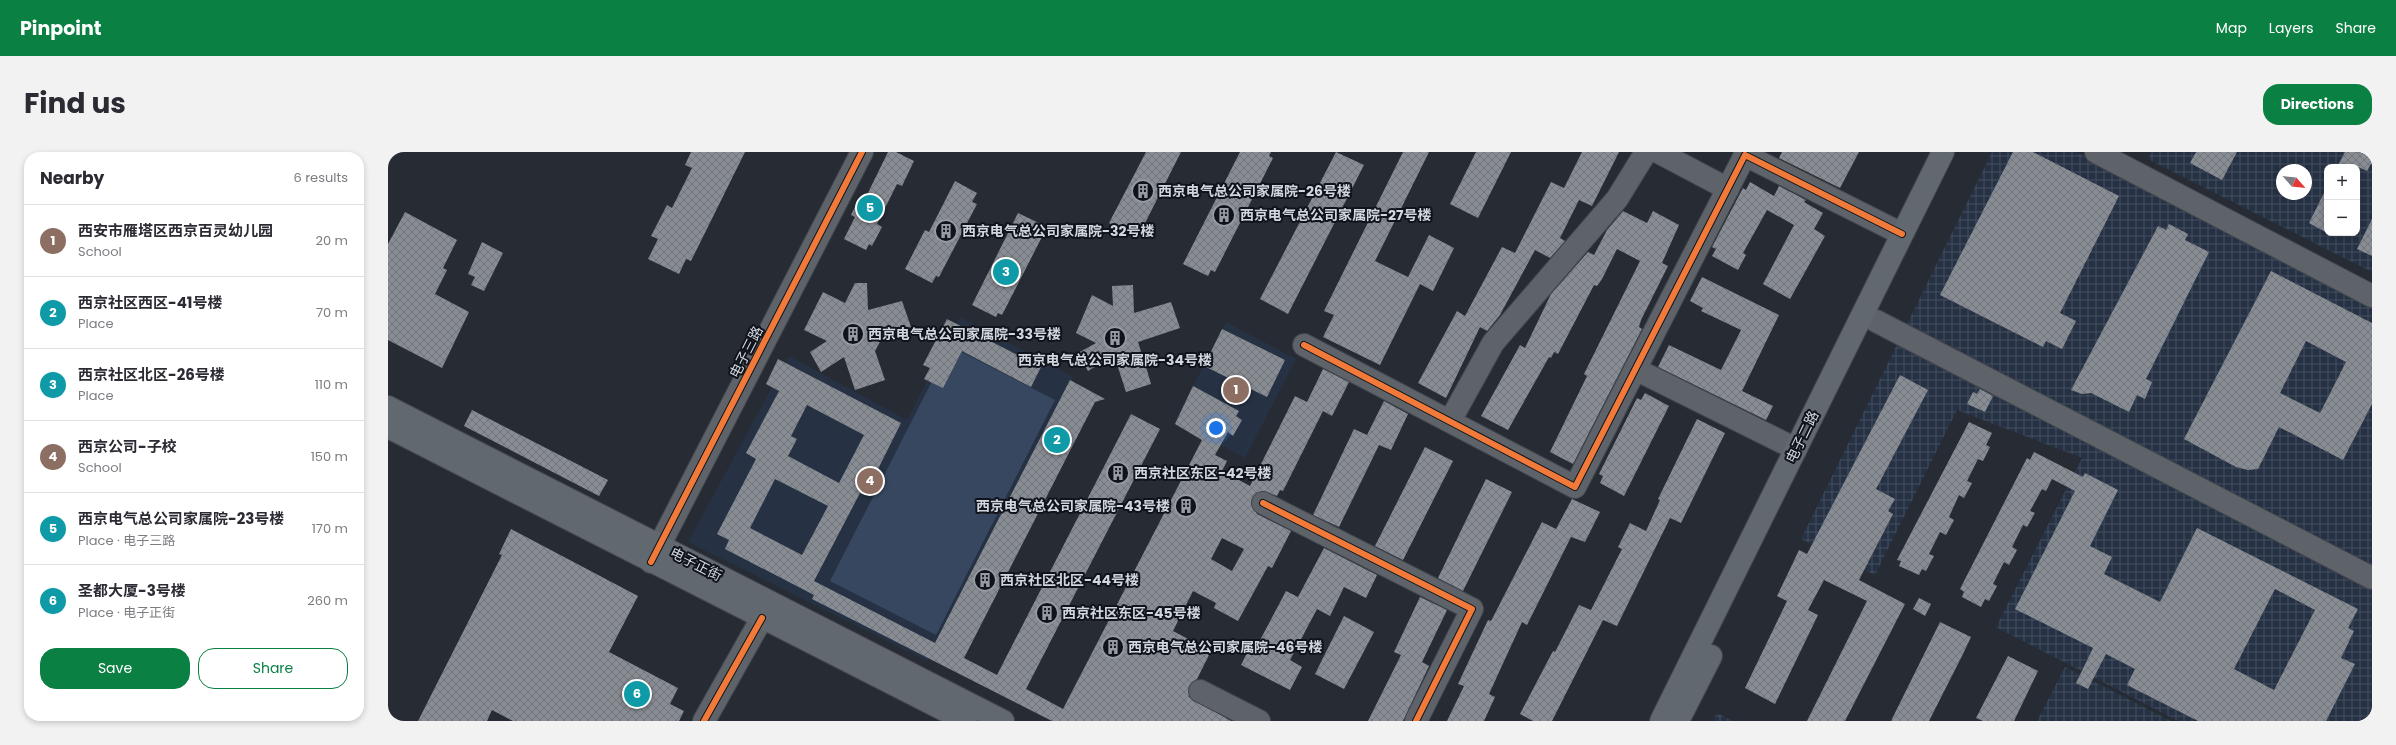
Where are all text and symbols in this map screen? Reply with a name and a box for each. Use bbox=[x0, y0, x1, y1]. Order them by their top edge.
text: Pinpoint bbox=[20, 15, 101, 42]
text: Map bbox=[2216, 18, 2247, 38]
text: Layers bbox=[2269, 18, 2313, 38]
text: Share bbox=[2335, 18, 2376, 38]
text: Find us bbox=[24, 84, 126, 123]
button: Directions bbox=[2263, 84, 2372, 125]
north arrow bbox=[2276, 164, 2312, 200]
map controls bbox=[2324, 164, 2360, 236]
button: + bbox=[2324, 164, 2360, 200]
text: Nearby bbox=[40, 166, 104, 190]
text: 6 results bbox=[294, 168, 348, 187]
building icon: 西京电气总公司家属院-26号楼 bbox=[1130, 178, 1156, 204]
place label: 西京电气总公司家属院-26号楼 bbox=[1158, 181, 1351, 201]
pin: 5 bbox=[857, 193, 883, 223]
button: − bbox=[2324, 200, 2360, 236]
building icon: 西京电气总公司家属院-27号楼 bbox=[1211, 202, 1237, 228]
place label: 西京电气总公司家属院-27号楼 bbox=[1240, 205, 1432, 225]
building icon: 西京电气总公司家属院-32号楼 bbox=[933, 218, 959, 244]
text: 西安市雁塔区西京百灵幼儿园 bbox=[78, 220, 273, 241]
place label: 西京电气总公司家属院-32号楼 bbox=[962, 221, 1155, 241]
text: 1 bbox=[51, 231, 55, 250]
text: 20 m bbox=[315, 231, 348, 250]
text: School bbox=[78, 242, 122, 261]
pin: 3 bbox=[993, 257, 1019, 287]
text: 西京社区西区-41号楼 bbox=[78, 292, 223, 313]
text: 2 bbox=[49, 303, 57, 322]
text: 70 m bbox=[316, 303, 348, 322]
text: Place bbox=[78, 314, 113, 333]
building icon: 西京电气总公司家属院-33号楼 bbox=[840, 321, 866, 347]
street label: 电子三路 bbox=[724, 323, 768, 381]
place label: 西京电气总公司家属院-33号楼 bbox=[868, 324, 1061, 344]
building icon: 西京电气总公司家属院-34号楼 bbox=[1102, 325, 1128, 351]
place label: 西京电气总公司家属院-34号楼 bbox=[1018, 350, 1212, 370]
text: 西京社区北区-26号楼 bbox=[78, 364, 225, 385]
text: 3 bbox=[49, 375, 57, 394]
text: 110 m bbox=[315, 375, 348, 394]
pin: 1 bbox=[1223, 375, 1249, 405]
text: Place bbox=[78, 386, 113, 405]
street label: 电子二路 bbox=[1781, 407, 1823, 467]
your location bbox=[1206, 418, 1226, 438]
pin: 2 bbox=[1044, 425, 1070, 455]
text: 西京公司-子校 bbox=[78, 436, 177, 457]
text: 4 bbox=[49, 447, 57, 466]
text: 150 m bbox=[311, 447, 348, 466]
text: School bbox=[78, 458, 122, 477]
building icon: 西京社区东区-42号楼 bbox=[1105, 460, 1131, 486]
place label: 西京社区东区-42号楼 bbox=[1134, 463, 1272, 483]
pin: 4 bbox=[857, 466, 883, 496]
building icon: 西京电气总公司家属院-43号楼 bbox=[1173, 493, 1199, 519]
place label: 西京电气总公司家属院-43号楼 bbox=[976, 496, 1170, 516]
text: 西京电气总公司家属院-23号楼 bbox=[78, 508, 284, 529]
text: 5 bbox=[49, 519, 57, 538]
text: 170 m bbox=[312, 519, 348, 538]
text: Place · 电子三路 bbox=[78, 531, 175, 550]
street label: 电子正街 bbox=[667, 542, 725, 586]
building icon: 西京社区北区-44号楼 bbox=[972, 567, 998, 593]
place label: 西京社区北区-44号楼 bbox=[1000, 570, 1139, 590]
text: 圣都大厦-3号楼 bbox=[78, 580, 186, 601]
text: 6 bbox=[49, 591, 57, 610]
text: 260 m bbox=[307, 591, 348, 610]
building icon: 西京社区东区-45号楼 bbox=[1034, 600, 1060, 626]
text: Place · 电子正街 bbox=[78, 603, 175, 622]
place label: 西京社区东区-45号楼 bbox=[1062, 603, 1201, 623]
building icon: 西京电气总公司家属院-46号楼 bbox=[1100, 634, 1126, 660]
place label: 西京电气总公司家属院-46号楼 bbox=[1128, 637, 1323, 657]
button: Save bbox=[40, 648, 190, 689]
button: Share bbox=[198, 648, 348, 689]
pin: 6 bbox=[624, 679, 650, 709]

